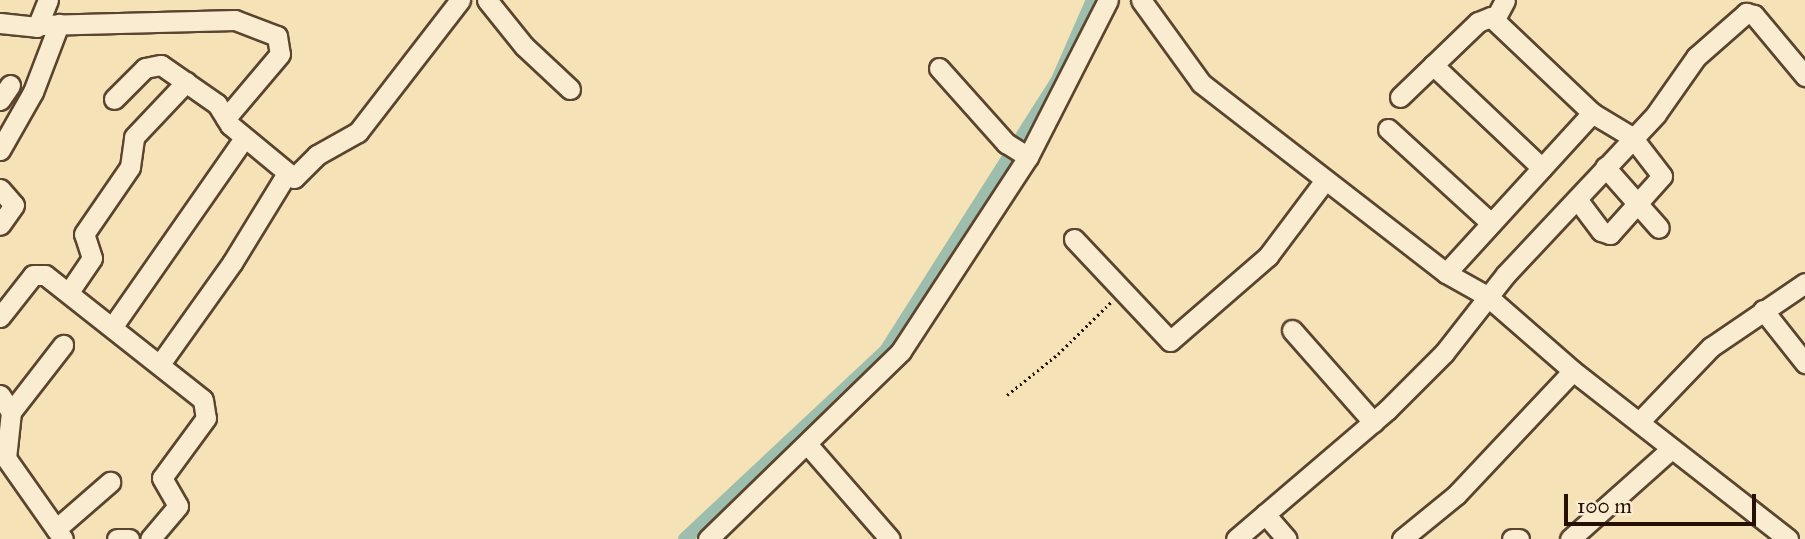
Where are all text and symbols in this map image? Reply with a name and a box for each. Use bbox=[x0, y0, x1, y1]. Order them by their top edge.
scale bar bbox=[1567, 480, 1759, 524]
text: 100 m bbox=[1577, 493, 1632, 519]

